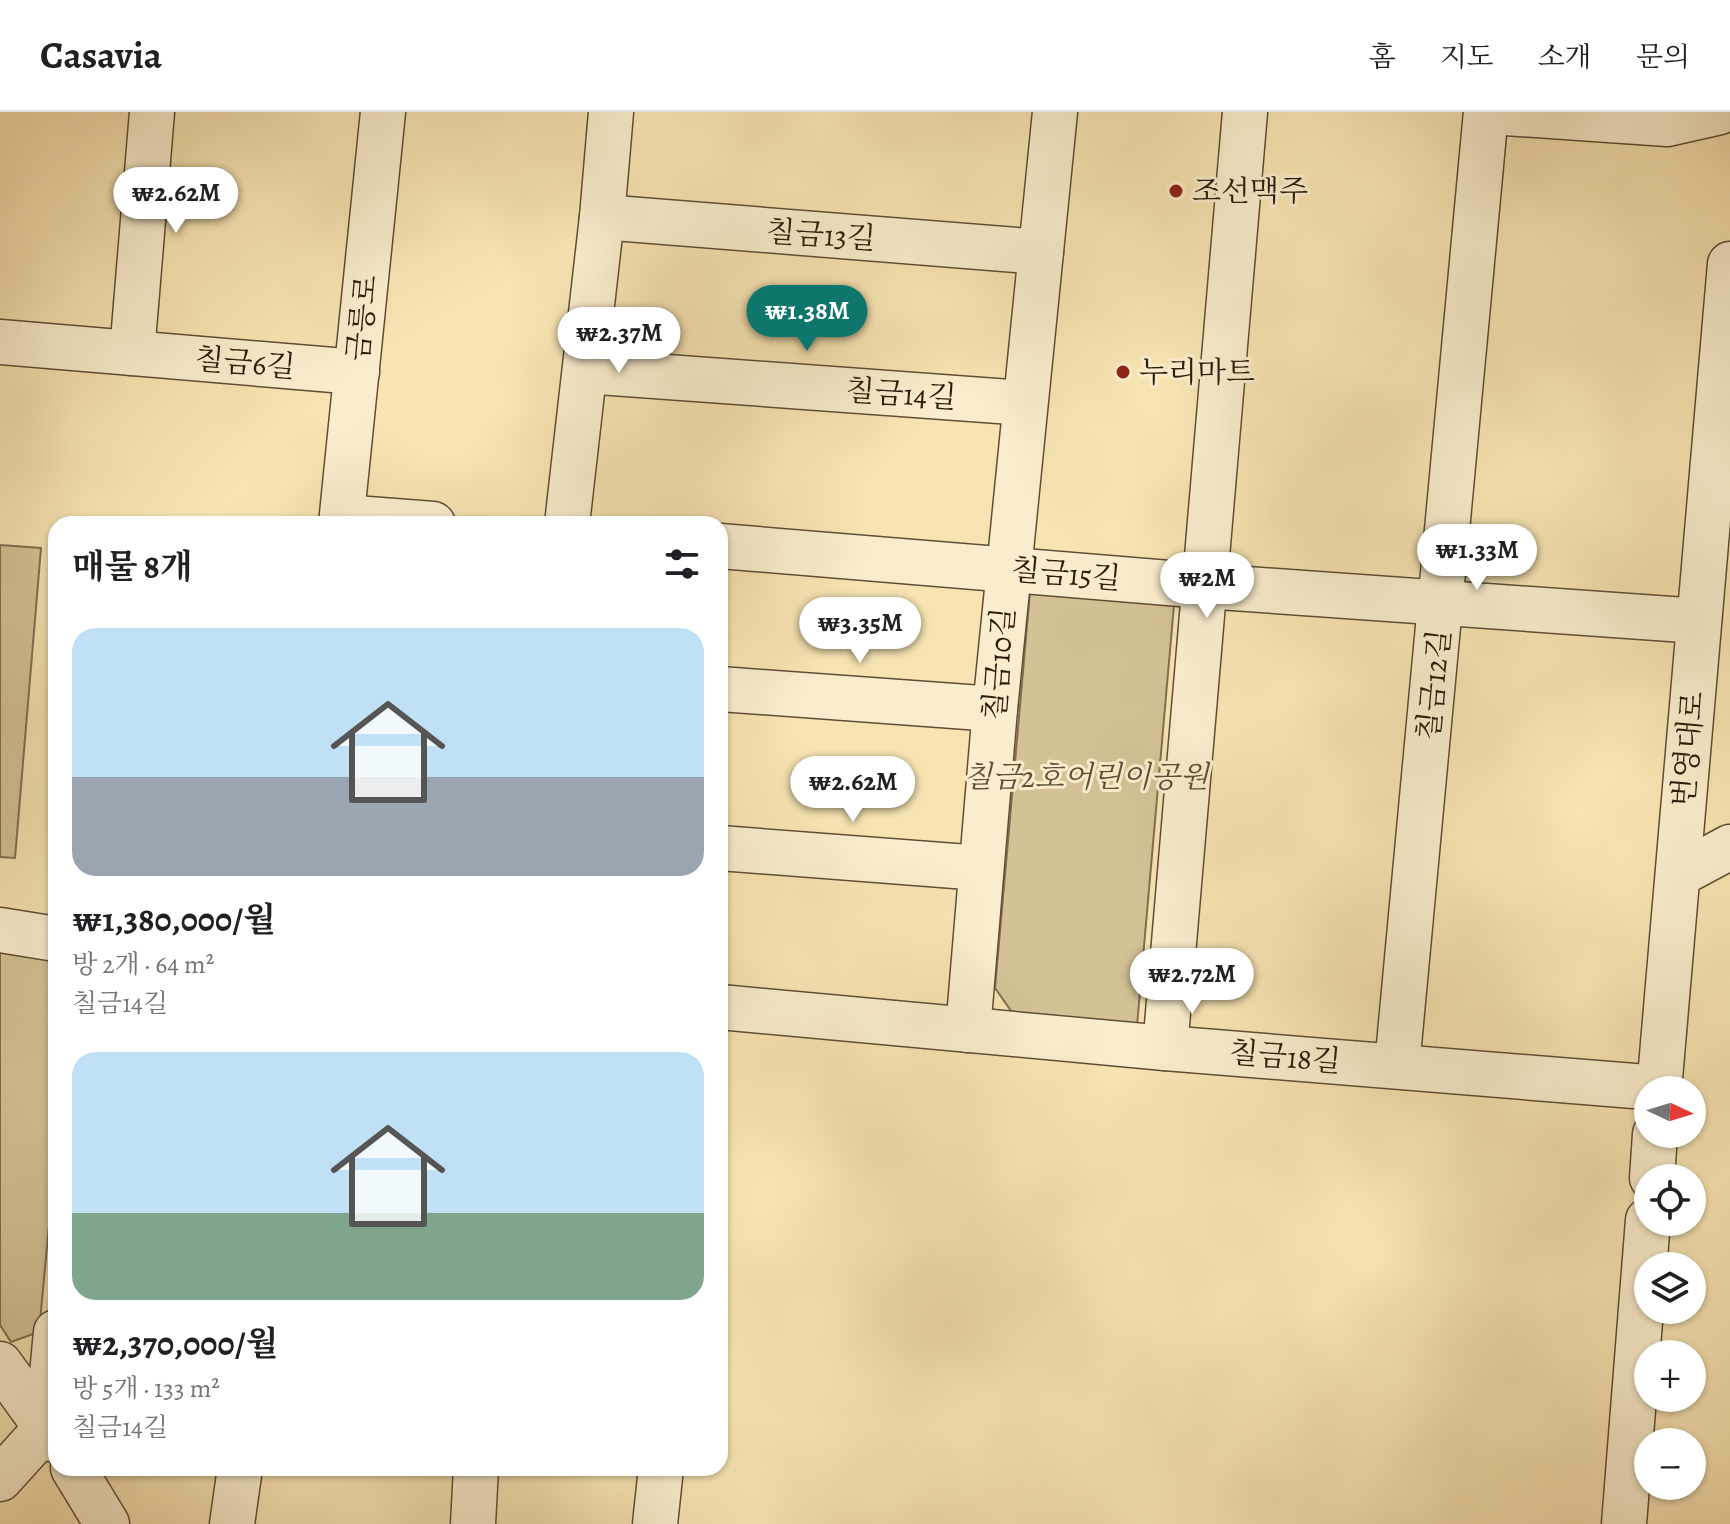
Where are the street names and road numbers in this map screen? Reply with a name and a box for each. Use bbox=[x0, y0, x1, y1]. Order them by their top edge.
street label: 칠금13길 bbox=[765, 211, 877, 259]
street label: 금릉로 bbox=[338, 273, 386, 363]
street label: 칠금6길 bbox=[193, 339, 297, 387]
street label: 칠금14길 bbox=[844, 370, 958, 418]
street label: 칠금15길 bbox=[1009, 549, 1123, 599]
street label: 칠금10길 bbox=[974, 606, 1024, 722]
street label: 칠금12길 bbox=[1408, 627, 1460, 743]
street label: 번영대로 bbox=[1663, 689, 1713, 808]
street label: 칠금18길 bbox=[1228, 1032, 1342, 1082]

